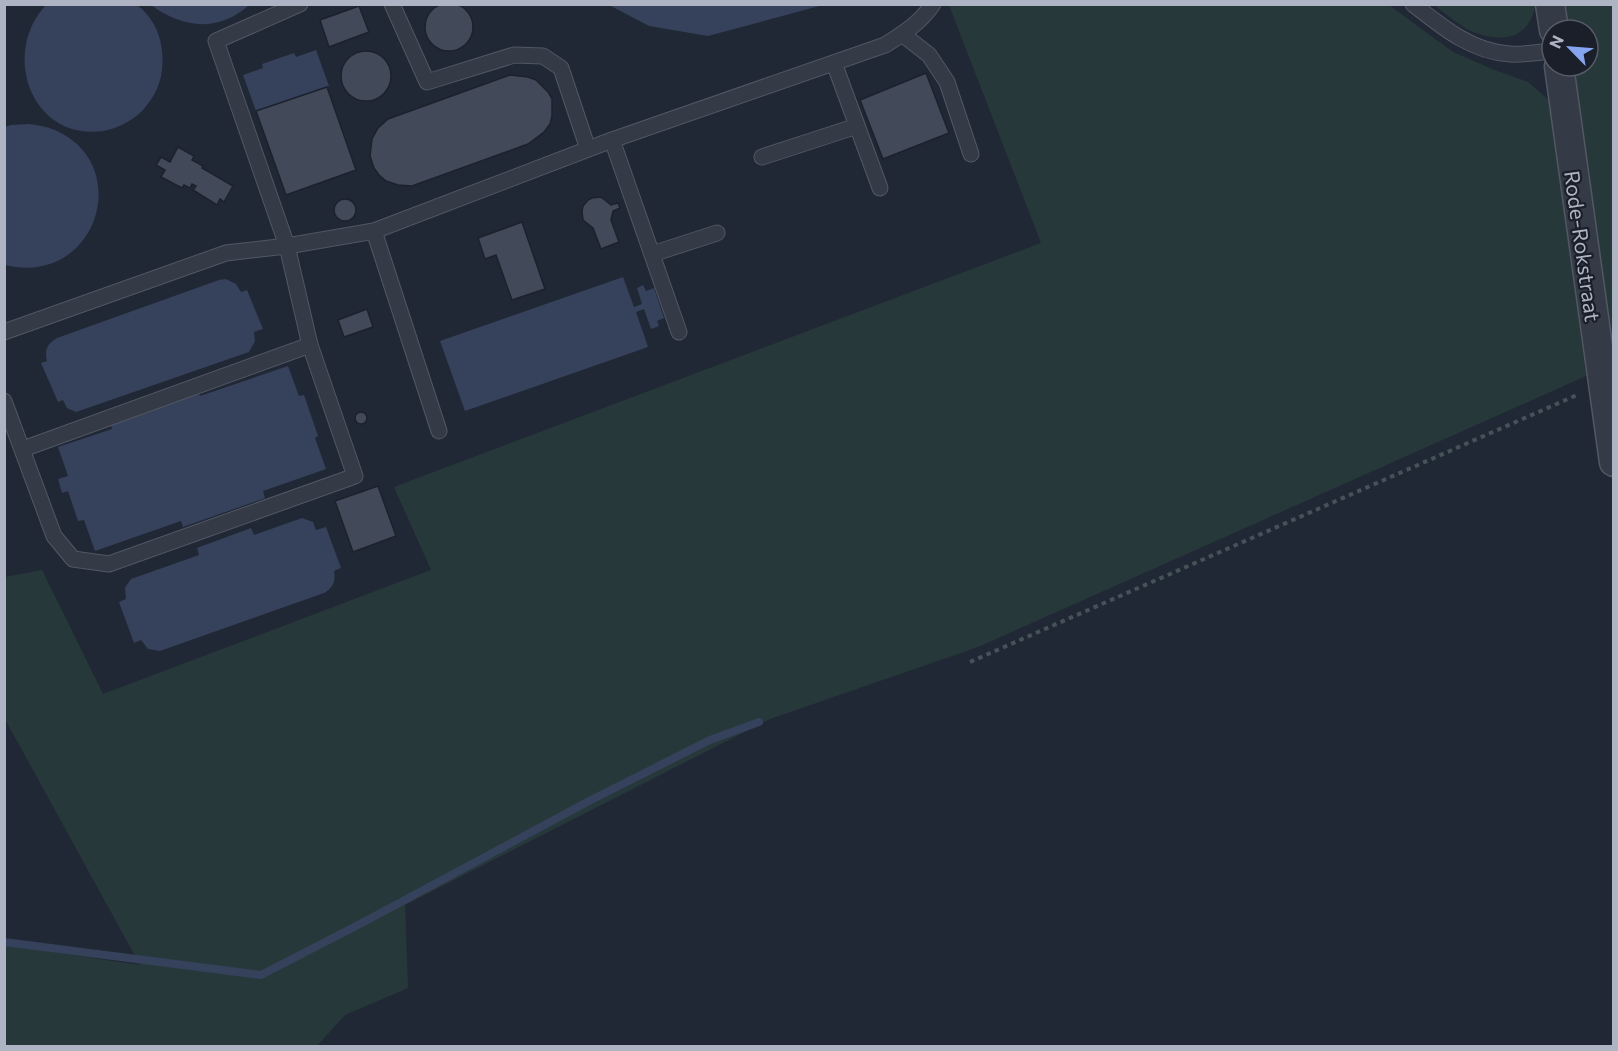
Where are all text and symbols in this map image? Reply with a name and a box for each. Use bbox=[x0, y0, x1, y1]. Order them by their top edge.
north arrow bbox=[1540, 18, 1600, 78]
text: N bbox=[1545, 32, 1567, 51]
street label: Rode-Rokstraat bbox=[1560, 169, 1606, 323]

